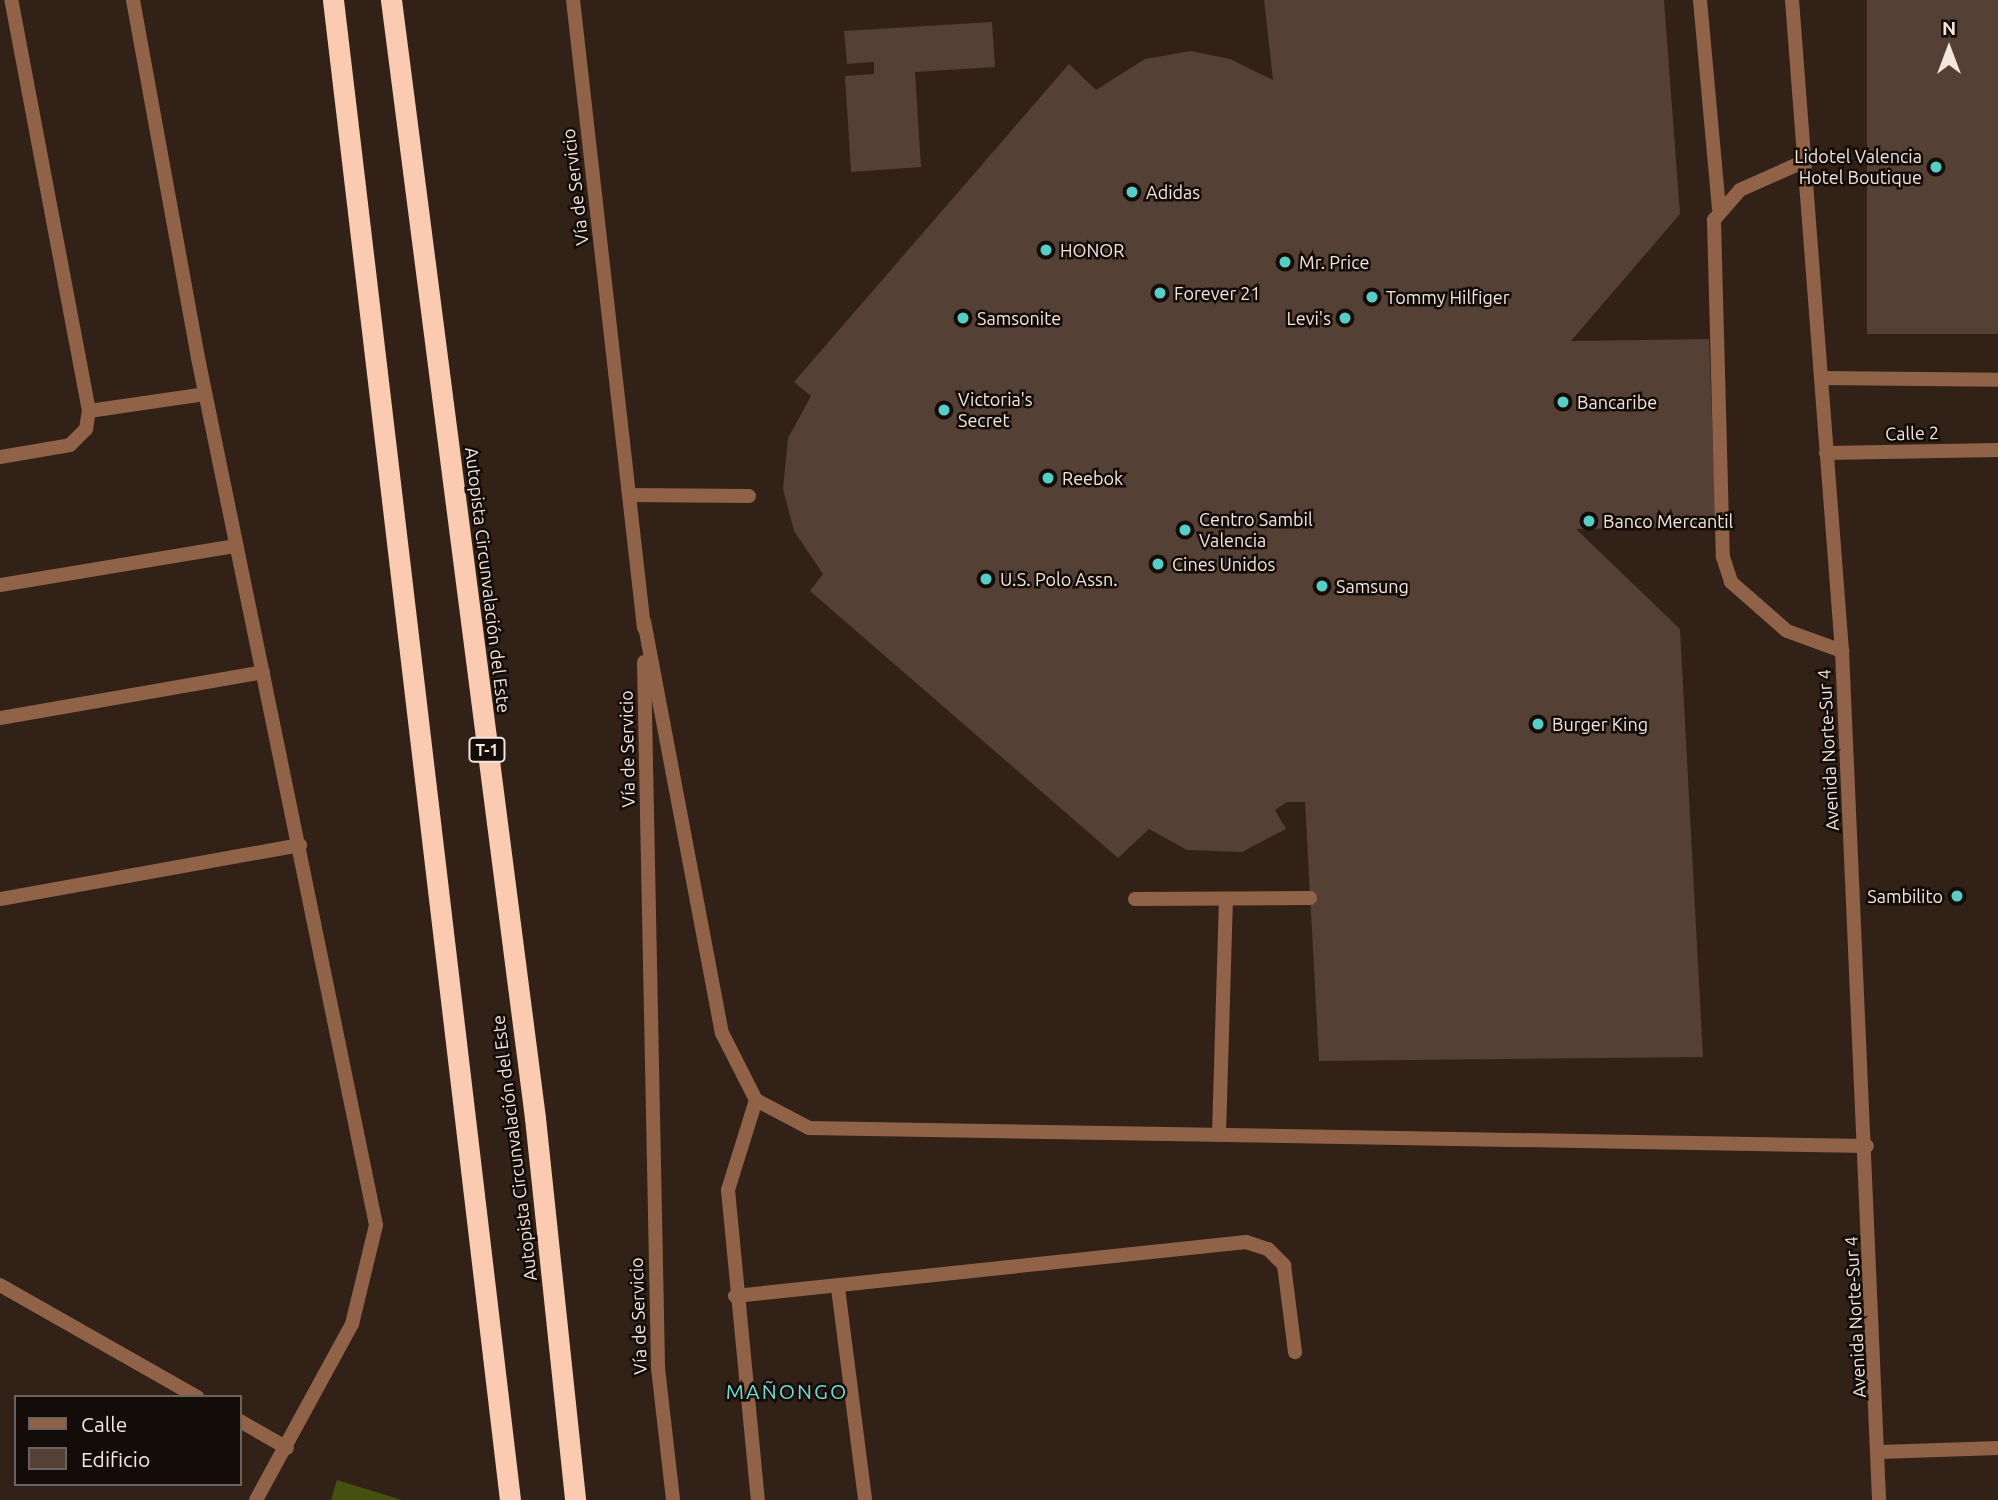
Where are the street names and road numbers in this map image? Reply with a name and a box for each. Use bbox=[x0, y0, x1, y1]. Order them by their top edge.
street label: Vía de Servicio bbox=[557, 127, 593, 247]
street label: Calle 2 bbox=[1885, 422, 1939, 444]
street label: Autopista Circunvalación del Este bbox=[461, 446, 515, 714]
street label: Avenida Norte-Sur 4 bbox=[1813, 669, 1843, 831]
street label: Vía de Servicio bbox=[615, 690, 639, 808]
road number: T-1 bbox=[468, 737, 506, 762]
street label: Autopista Circunvalación del Este bbox=[487, 1014, 541, 1282]
street label: Avenida Norte-Sur 4 bbox=[1840, 1236, 1870, 1398]
street label: Vía de Servicio bbox=[625, 1257, 651, 1375]

